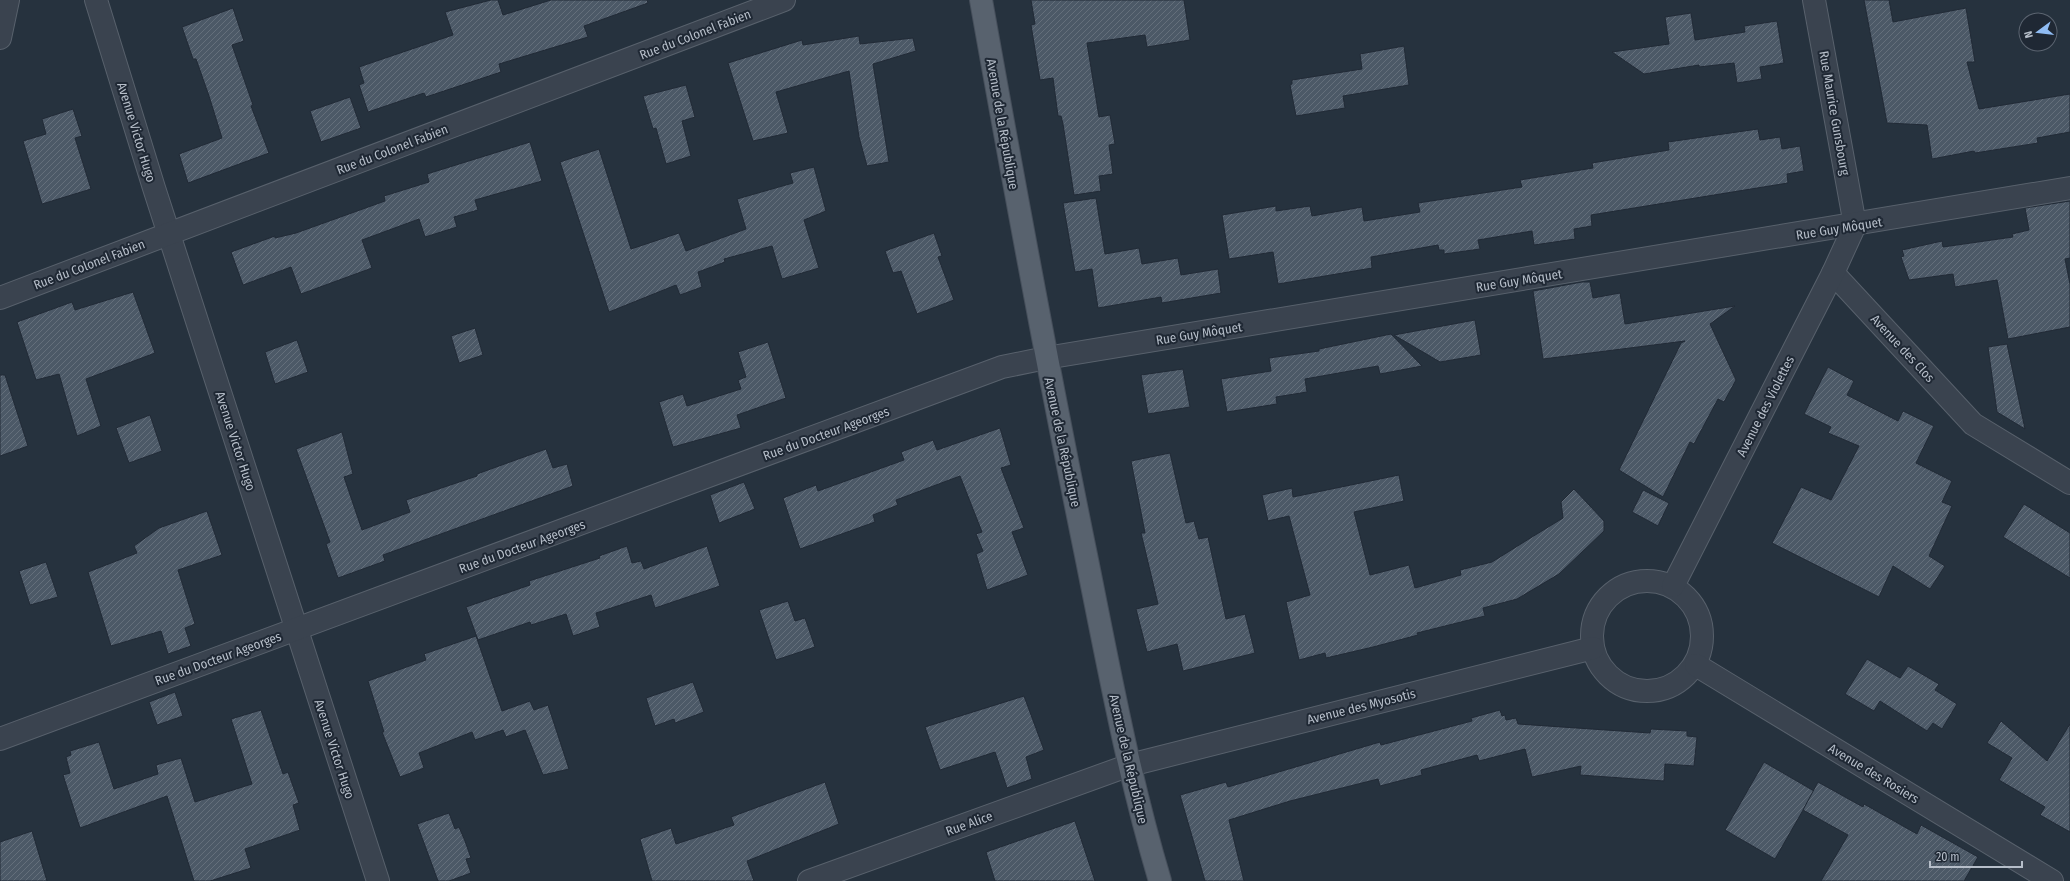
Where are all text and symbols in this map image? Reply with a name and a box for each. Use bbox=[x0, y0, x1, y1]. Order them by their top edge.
street label: Rue du Colonel Fabien bbox=[637, 6, 753, 63]
north arrow bbox=[2018, 12, 2058, 52]
text: N bbox=[2022, 30, 2036, 39]
street label: Rue Maurice Gunsbourg bbox=[1816, 50, 1853, 177]
street label: Avenue de la République bbox=[984, 58, 1021, 190]
street label: Avenue Victor Hugo bbox=[114, 80, 159, 184]
street label: Rue du Colonel Fabien bbox=[334, 121, 450, 178]
street label: Rue Guy Môquet bbox=[1795, 214, 1884, 243]
street label: Rue du Colonel Fabien bbox=[31, 236, 147, 293]
street label: Rue Guy Môquet bbox=[1475, 266, 1564, 295]
street label: Avenue des Clos bbox=[1868, 312, 1938, 385]
street label: Rue Guy Môquet bbox=[1155, 319, 1244, 348]
street label: Avenue des Violettes bbox=[1734, 353, 1798, 459]
street label: Avenue de la République bbox=[1041, 376, 1084, 508]
street label: Avenue Victor Hugo bbox=[212, 390, 259, 493]
street label: Rue du Docteur Ageorges bbox=[761, 403, 892, 463]
street label: Rue du Docteur Ageorges bbox=[457, 516, 588, 576]
street label: Rue du Docteur Ageorges bbox=[153, 628, 284, 688]
street label: Avenue des Myosotis bbox=[1305, 686, 1417, 727]
street label: Avenue de la République bbox=[1106, 693, 1151, 825]
street label: Avenue Victor Hugo bbox=[311, 698, 358, 801]
street label: Avenue des Rosiers bbox=[1826, 740, 1922, 807]
street label: Rue Alice bbox=[944, 808, 995, 839]
scale bar bbox=[1930, 843, 2022, 869]
text: 20 m bbox=[1936, 850, 1960, 864]

